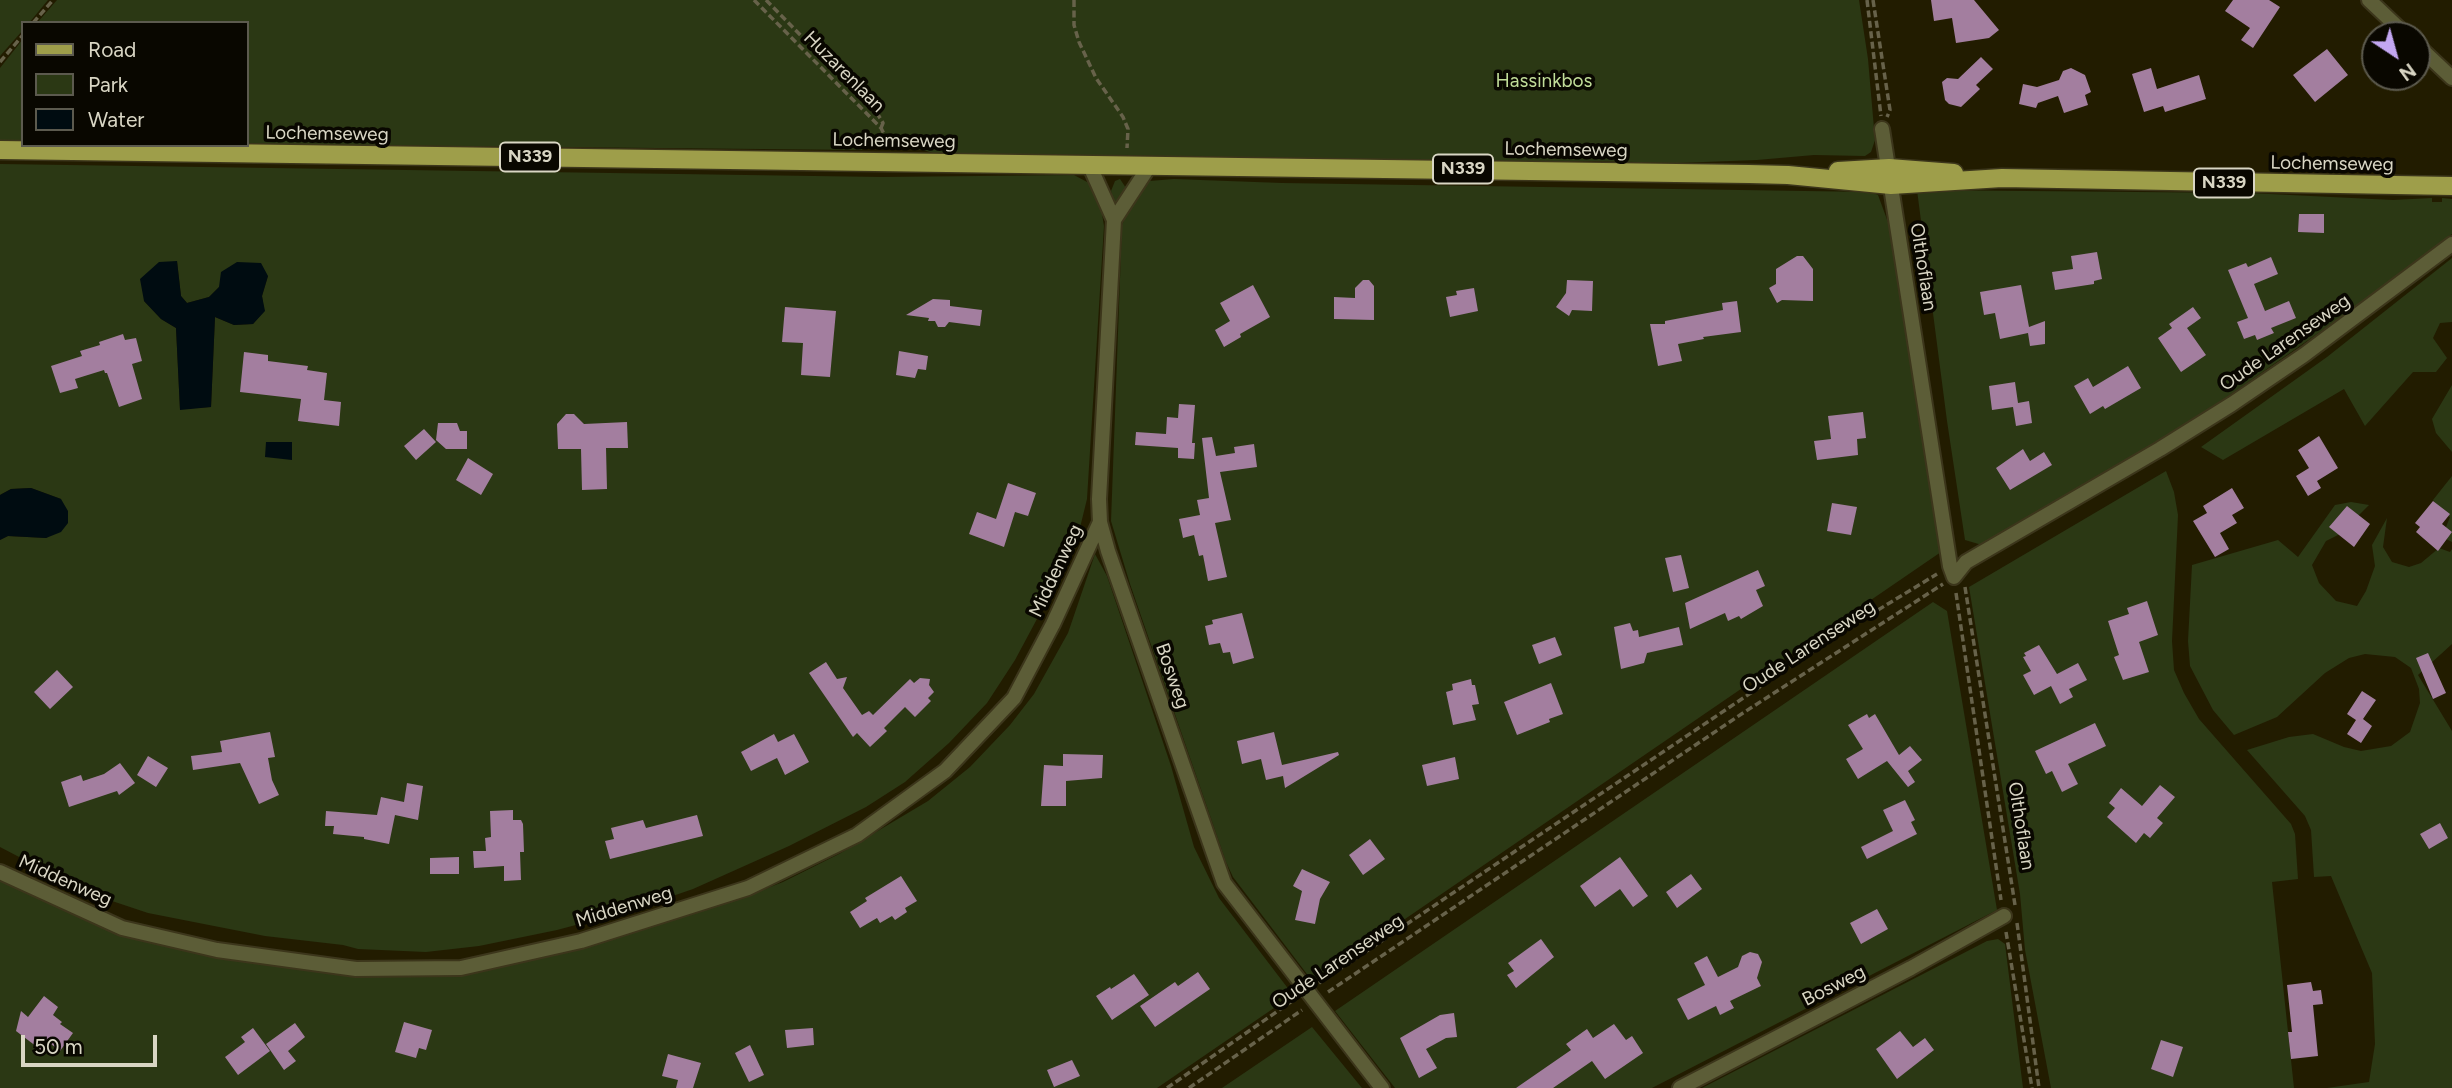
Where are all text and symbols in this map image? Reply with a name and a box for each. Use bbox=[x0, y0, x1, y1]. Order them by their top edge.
legend bbox=[21, 21, 248, 147]
north arrow bbox=[2361, 21, 2431, 91]
street label: Huzarenlaan bbox=[799, 27, 889, 117]
text: Road bbox=[88, 37, 136, 62]
text: N bbox=[2395, 58, 2420, 85]
park label: Hassinkbos bbox=[1496, 70, 1592, 92]
text: Park bbox=[88, 72, 128, 97]
text: Water bbox=[88, 107, 144, 132]
street label: Lochemseweg bbox=[265, 122, 389, 146]
street label: Lochemseweg bbox=[832, 129, 956, 153]
street label: Lochemseweg bbox=[1504, 138, 1628, 162]
road number: N339 bbox=[500, 142, 560, 172]
street label: Lochemseweg bbox=[2270, 152, 2394, 176]
road number: N339 bbox=[1433, 154, 1493, 184]
road number: N339 bbox=[2194, 168, 2254, 198]
street label: Olthoflaan bbox=[1905, 221, 1941, 313]
street label: Oude Larenseweg bbox=[2216, 290, 2354, 396]
street label: Middenweg bbox=[1025, 521, 1087, 621]
street label: Oude Larenseweg bbox=[1738, 596, 1880, 698]
street label: Bosweg bbox=[1150, 640, 1194, 712]
street label: Olthoflaan bbox=[2003, 780, 2039, 872]
street label: Middenweg bbox=[15, 850, 115, 912]
street label: Middenweg bbox=[573, 882, 675, 932]
street label: Oude Larenseweg bbox=[1268, 910, 1408, 1014]
street label: Bosweg bbox=[1799, 960, 1869, 1012]
scale bar bbox=[24, 1021, 161, 1066]
text: 50 m bbox=[34, 1034, 83, 1059]

